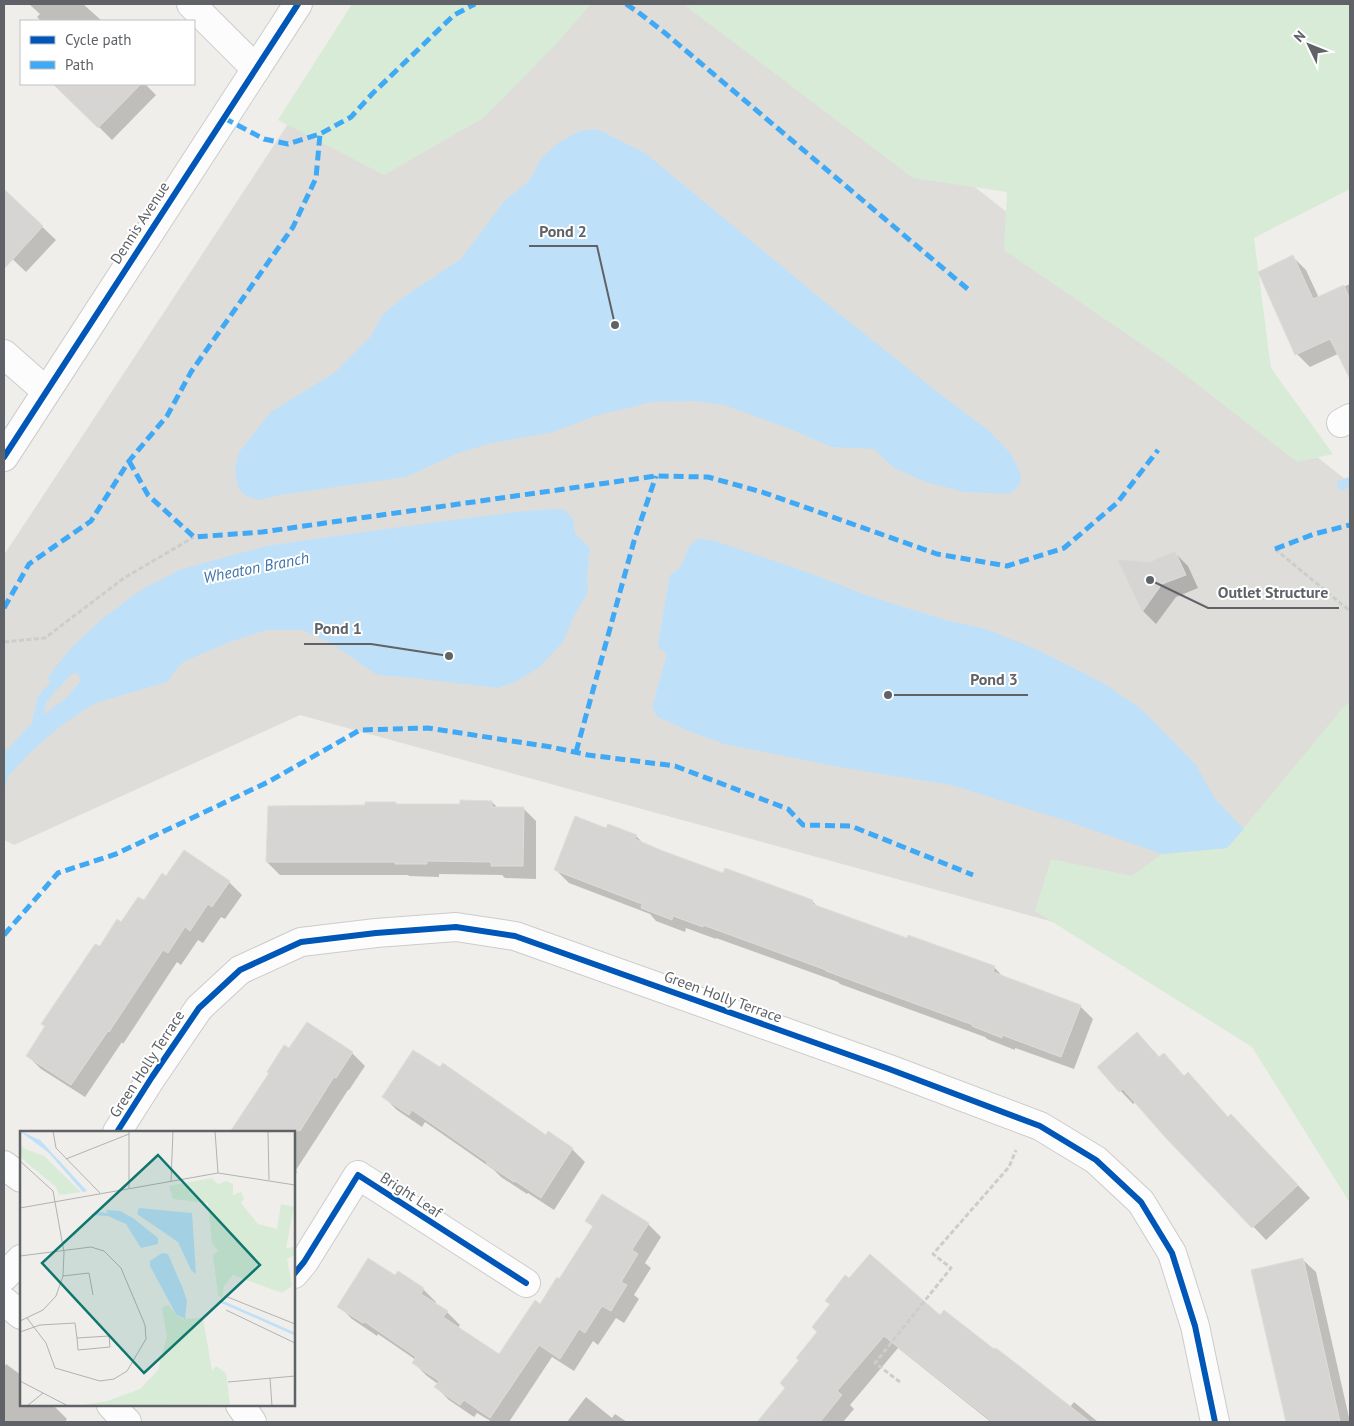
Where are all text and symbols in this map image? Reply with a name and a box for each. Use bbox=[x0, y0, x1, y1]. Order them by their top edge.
legend bbox=[20, 20, 195, 85]
north arrow bbox=[1284, 20, 1334, 70]
text: N bbox=[1290, 27, 1309, 46]
text: Cycle path bbox=[65, 30, 131, 49]
text: Path bbox=[65, 55, 94, 74]
street label: Dennis Avenue bbox=[106, 178, 173, 268]
callout: Pond 2 bbox=[529, 215, 597, 246]
text: Pond 2 bbox=[539, 221, 587, 241]
water label: Wheaton Branch bbox=[201, 547, 311, 587]
callout: Outlet Structure bbox=[1208, 577, 1339, 608]
text: Outlet Structure bbox=[1218, 582, 1328, 602]
callout: Pond 1 bbox=[304, 613, 371, 644]
text: Pond 1 bbox=[314, 618, 362, 638]
callout: Pond 3 bbox=[960, 664, 1028, 695]
text: Pond 3 bbox=[970, 669, 1018, 689]
street label: Green Holly Terrace bbox=[662, 966, 785, 1027]
street label: Green Holly Terrace bbox=[105, 1006, 188, 1121]
inset map bbox=[20, 1131, 295, 1406]
street label: Bright Leaf bbox=[377, 1168, 447, 1222]

